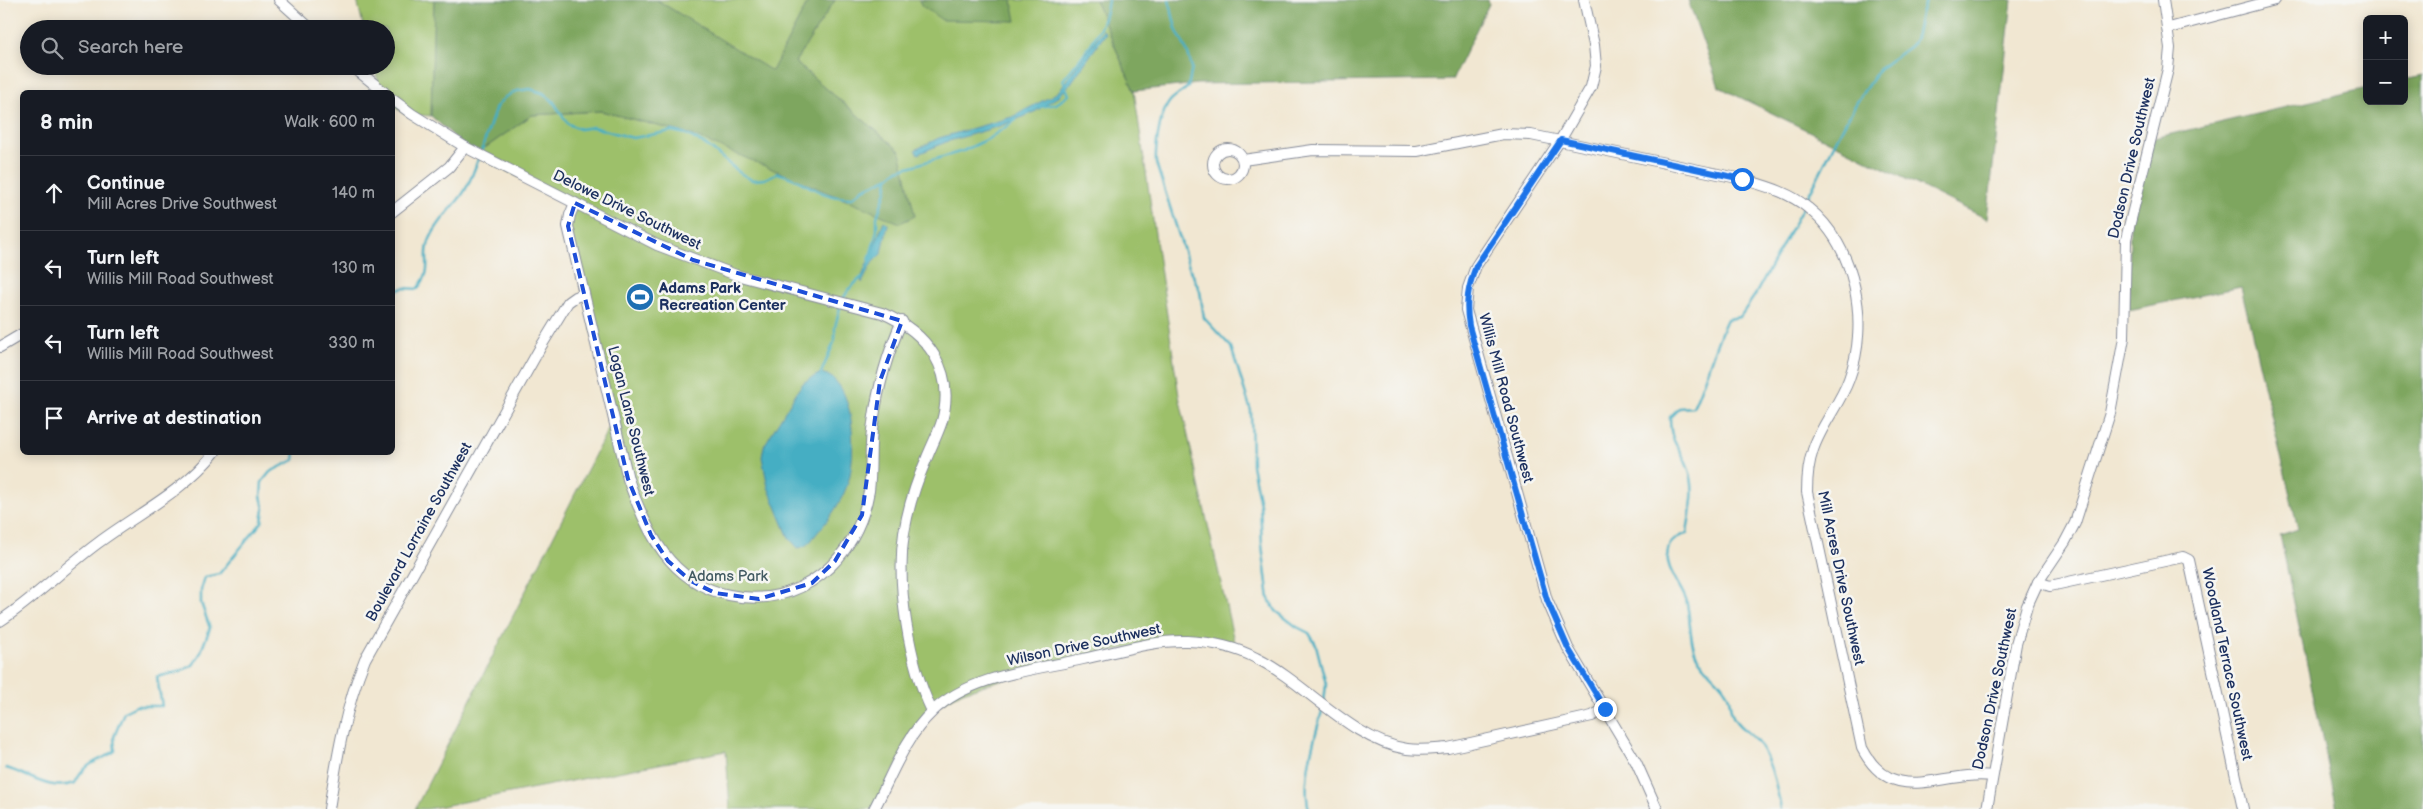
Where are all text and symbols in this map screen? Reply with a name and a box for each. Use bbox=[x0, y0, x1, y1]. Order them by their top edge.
map controls bbox=[2363, 15, 2408, 105]
button: + bbox=[2363, 15, 2408, 60]
search box bbox=[20, 20, 395, 75]
icon: search bbox=[38, 34, 66, 62]
text: Search here bbox=[78, 36, 183, 59]
button: − bbox=[2363, 60, 2408, 105]
street label: Dodson Drive Southwest bbox=[2104, 75, 2160, 240]
text: 8 min bbox=[40, 110, 93, 135]
text: Walk · 600 m bbox=[284, 113, 375, 132]
street label: Delowe Drive Southwest bbox=[550, 166, 705, 254]
route start bbox=[1731, 168, 1754, 191]
text: Continue bbox=[87, 172, 165, 195]
icon: ahead bbox=[40, 179, 68, 207]
text: 140 m bbox=[332, 184, 375, 203]
text: Mill Acres Drive Southwest bbox=[87, 195, 277, 214]
text: Turn left bbox=[87, 247, 159, 270]
icon: left bbox=[40, 254, 68, 282]
text: 130 m bbox=[332, 259, 375, 278]
text: Willis Mill Road Southwest bbox=[87, 270, 273, 289]
place label: Adams Park Recreation Center bbox=[658, 279, 787, 315]
sports icon: Adams Park Recreation Center bbox=[625, 282, 655, 312]
street label: Willis Mill Road Southwest bbox=[1474, 311, 1538, 485]
text: Turn left bbox=[87, 322, 159, 345]
icon: left bbox=[40, 329, 68, 357]
text: 330 m bbox=[328, 334, 375, 353]
street label: Logan Lane Southwest bbox=[603, 344, 659, 498]
text: Willis Mill Road Southwest bbox=[87, 345, 273, 364]
icon: arrive bbox=[40, 404, 68, 432]
text: Arrive at destination bbox=[87, 407, 262, 430]
street label: Boulevard Lorraine Southwest bbox=[362, 439, 476, 625]
street label: Mill Acres Drive Southwest bbox=[1813, 489, 1869, 667]
street label: Woodland Terrace Southwest bbox=[2197, 566, 2257, 762]
park label: Adams Park bbox=[688, 567, 769, 586]
street label: Dodson Drive Southwest bbox=[1969, 606, 2022, 772]
street label: Wilson Drive Southwest bbox=[1005, 619, 1163, 671]
route end bbox=[1594, 698, 1617, 721]

